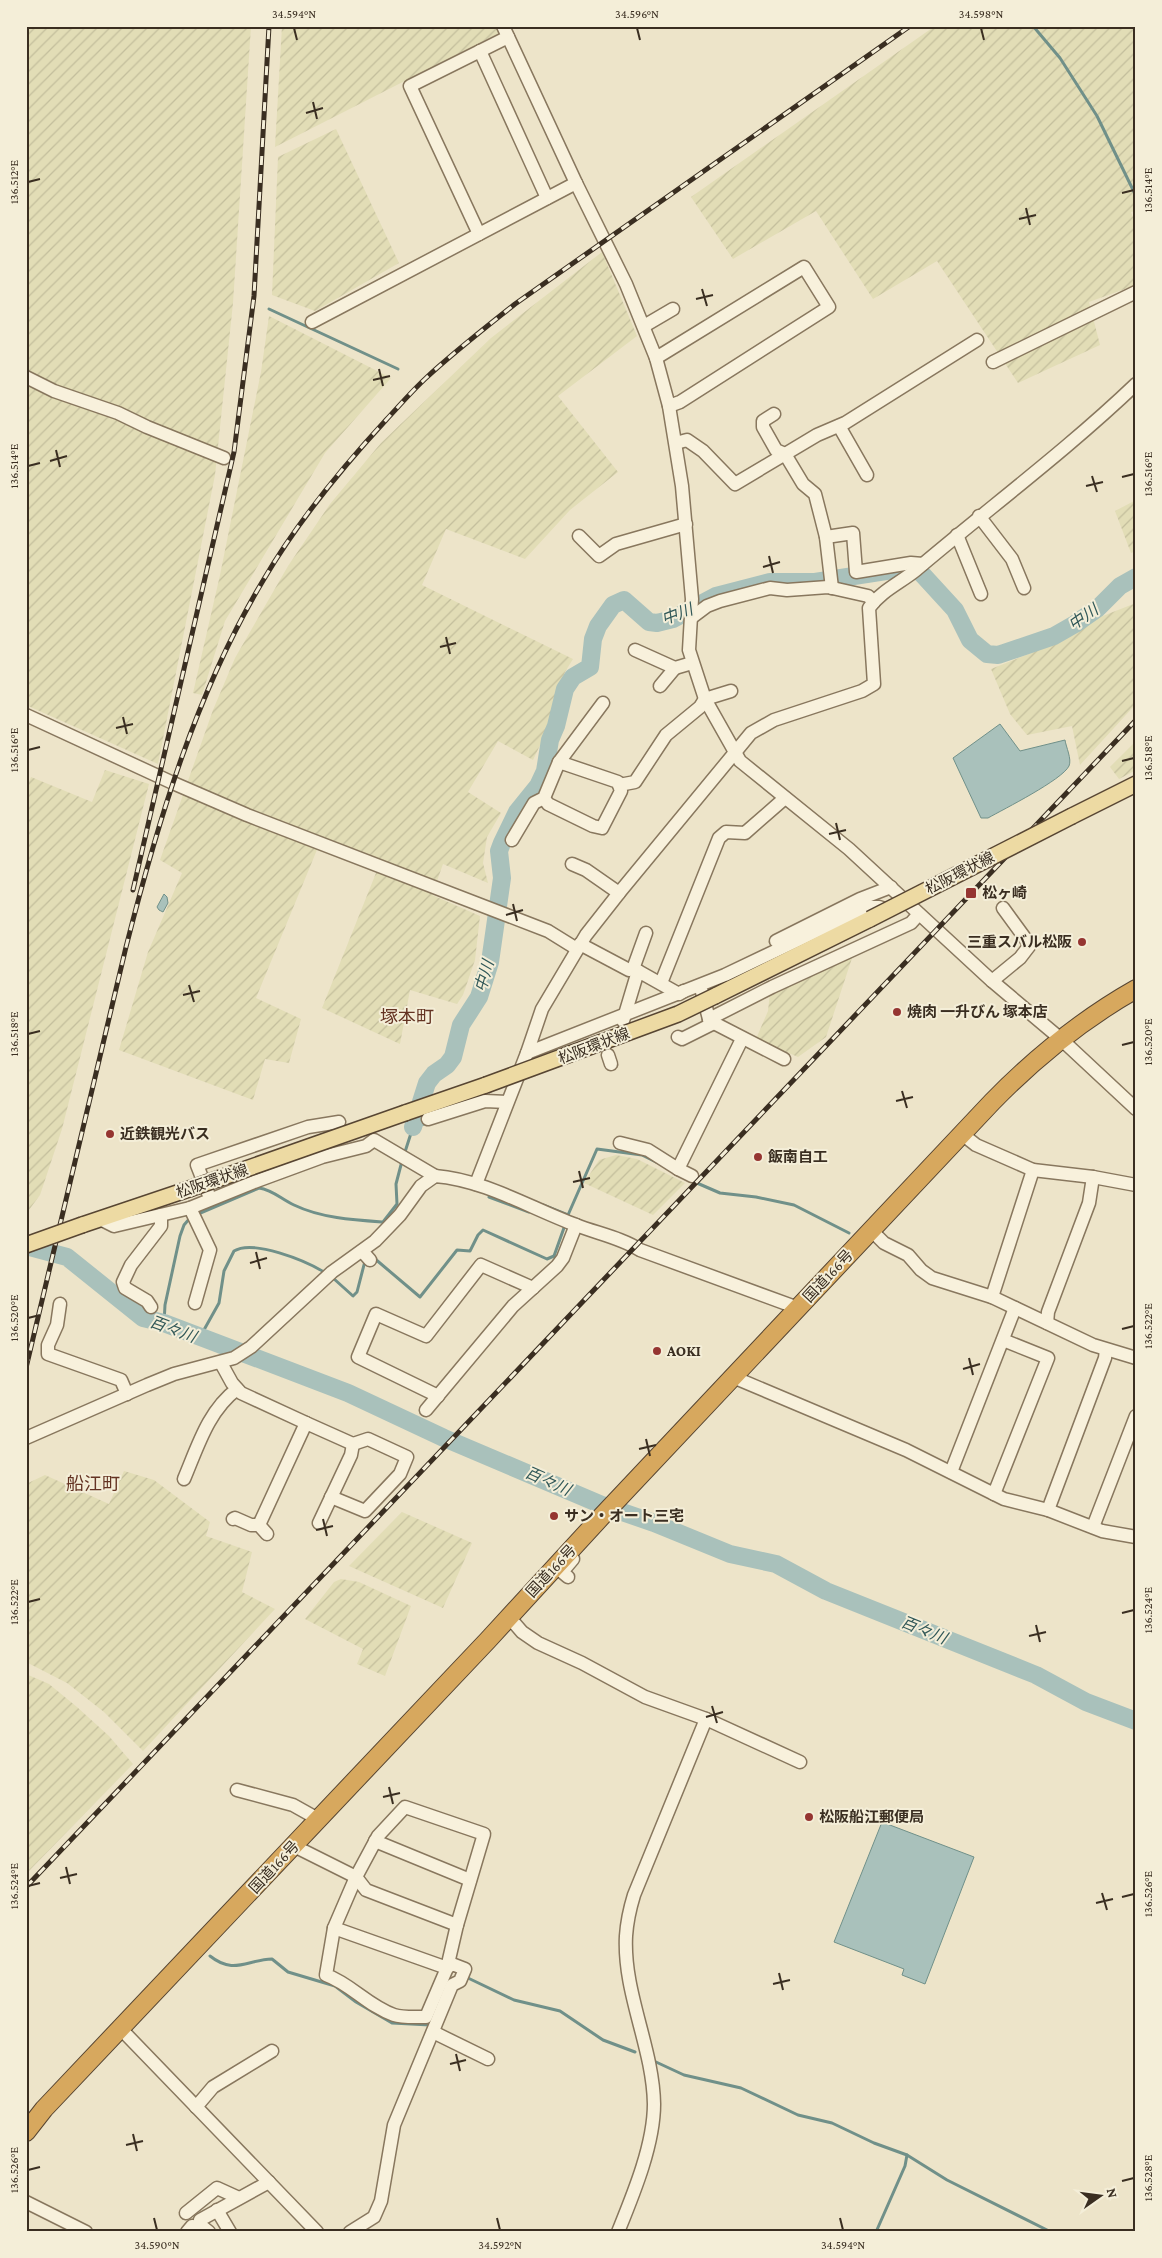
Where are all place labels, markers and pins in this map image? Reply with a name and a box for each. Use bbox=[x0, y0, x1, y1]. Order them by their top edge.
place label: 松ヶ崎 bbox=[982, 885, 1027, 901]
marker: 松ヶ崎 bbox=[964, 886, 978, 900]
place label: 三重スバル松阪 bbox=[967, 934, 1072, 950]
marker: 三重スバル松阪 bbox=[1076, 936, 1088, 948]
place label: 焼肉 一升びん 塚本店 bbox=[907, 1004, 1048, 1020]
marker: 焼肉 一升びん 塚本店 bbox=[891, 1006, 903, 1018]
place label: 近鉄観光バス bbox=[120, 1125, 210, 1142]
marker: 近鉄観光バス bbox=[104, 1128, 116, 1140]
place label: 飯南自工 bbox=[768, 1149, 828, 1165]
marker: 飯南自工 bbox=[752, 1151, 764, 1163]
place label: AOKI bbox=[666, 1343, 701, 1359]
marker: AOKI bbox=[651, 1345, 663, 1357]
place label: サン・オート三宅 bbox=[564, 1508, 684, 1524]
marker: サン・オート三宅 bbox=[548, 1510, 560, 1522]
place label: 松阪船江郵便局 bbox=[819, 1809, 924, 1825]
marker: 松阪船江郵便局 bbox=[803, 1811, 815, 1823]

